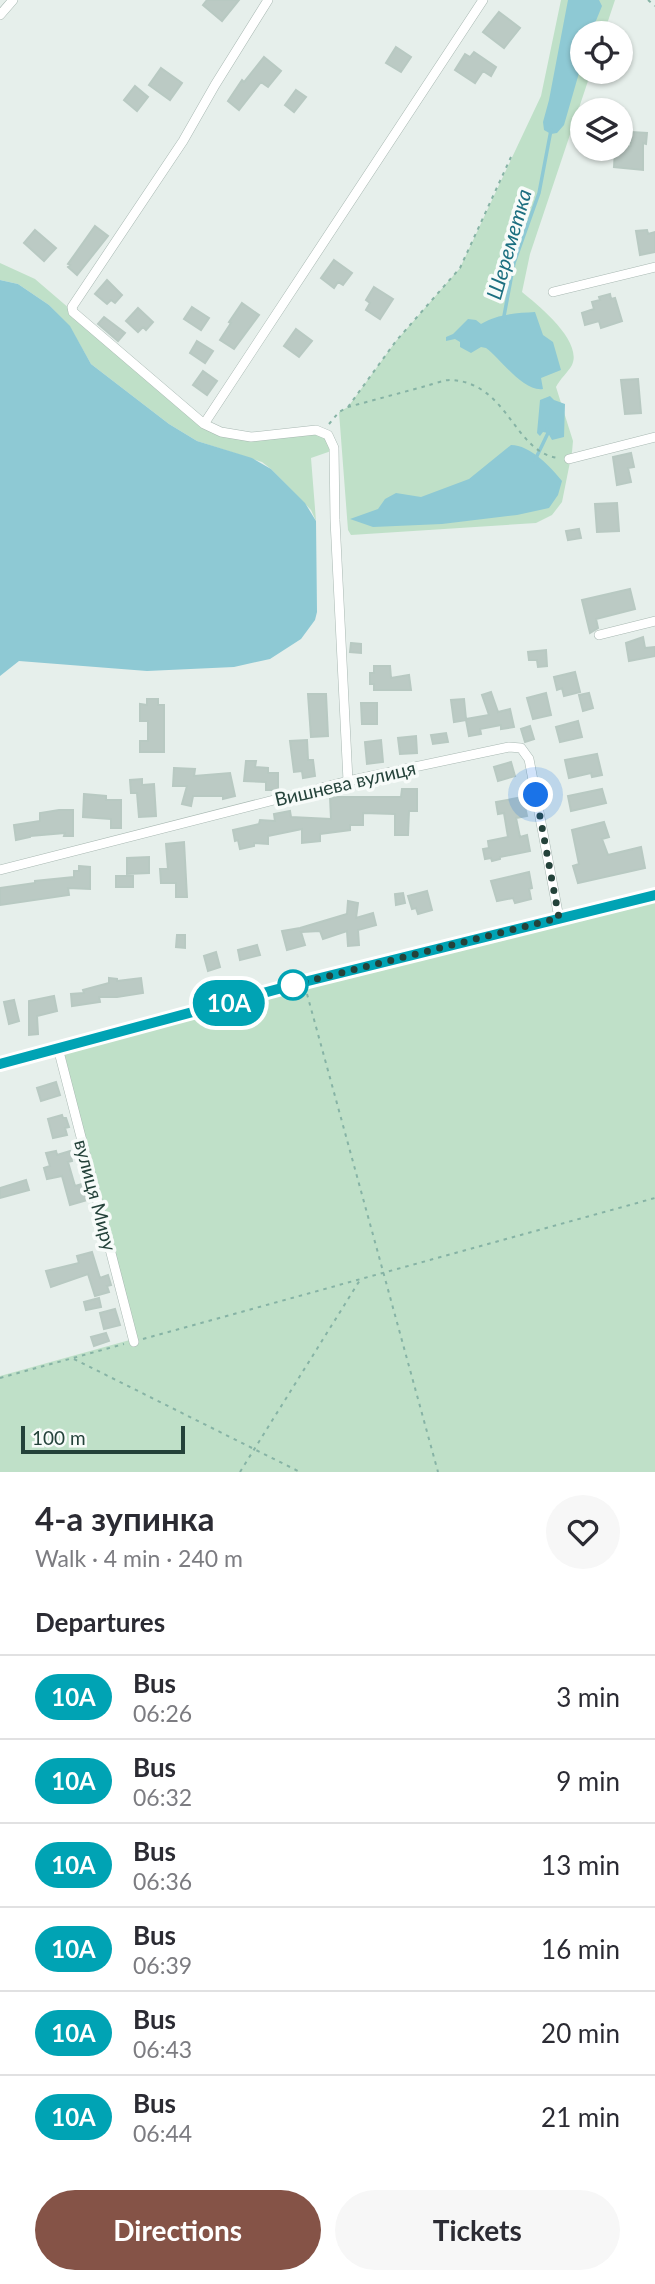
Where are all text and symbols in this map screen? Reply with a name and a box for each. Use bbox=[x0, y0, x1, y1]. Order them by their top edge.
map controls bbox=[570, 21, 633, 161]
button: locate bbox=[570, 21, 633, 84]
button: layers bbox=[570, 98, 633, 161]
water label: Шереметка bbox=[480, 186, 536, 302]
street label: Вишнева вулиця bbox=[272, 756, 418, 810]
your location bbox=[518, 777, 553, 812]
unlabelled marker bbox=[278, 970, 308, 1000]
line badge: 10А bbox=[189, 980, 269, 1026]
text: 10А bbox=[207, 988, 251, 1017]
street label: вулиця Миру bbox=[70, 1137, 122, 1253]
scale bar bbox=[21, 1423, 186, 1455]
text: 100 m bbox=[32, 1426, 86, 1449]
button: heart bbox=[546, 1495, 620, 1569]
text: 4-а зупинка bbox=[35, 1498, 215, 1538]
text: Walk · 4 min · 240 m bbox=[35, 1544, 243, 1572]
text: Departures bbox=[35, 1606, 165, 1638]
text: Bus bbox=[133, 1667, 176, 1699]
text: 3 min bbox=[556, 1681, 620, 1713]
text: 10А bbox=[51, 1682, 96, 1711]
text: 06:26 bbox=[133, 1699, 192, 1727]
text: Bus bbox=[133, 1751, 176, 1783]
text: 9 min bbox=[556, 1765, 620, 1797]
text: 10А bbox=[51, 1766, 96, 1795]
text: 06:32 bbox=[133, 1783, 192, 1811]
text: Bus bbox=[133, 1835, 176, 1867]
text: 13 min bbox=[541, 1849, 620, 1881]
text: 10А bbox=[51, 1850, 96, 1879]
text: 06:36 bbox=[133, 1867, 192, 1895]
text: Bus bbox=[133, 1919, 176, 1951]
text: 16 min bbox=[541, 1933, 620, 1965]
text: 10А bbox=[51, 1934, 96, 1963]
text: 06:39 bbox=[133, 1951, 192, 1979]
text: Bus bbox=[133, 2003, 176, 2035]
text: 20 min bbox=[541, 2017, 620, 2049]
text: 10А bbox=[51, 2018, 96, 2047]
text: 06:43 bbox=[133, 2035, 192, 2063]
text: Bus bbox=[133, 2087, 176, 2119]
text: 21 min bbox=[541, 2101, 620, 2133]
text: 10А bbox=[51, 2102, 96, 2131]
text: 06:44 bbox=[133, 2119, 192, 2147]
button: Directions bbox=[35, 2190, 321, 2270]
button: Tickets bbox=[335, 2190, 620, 2270]

